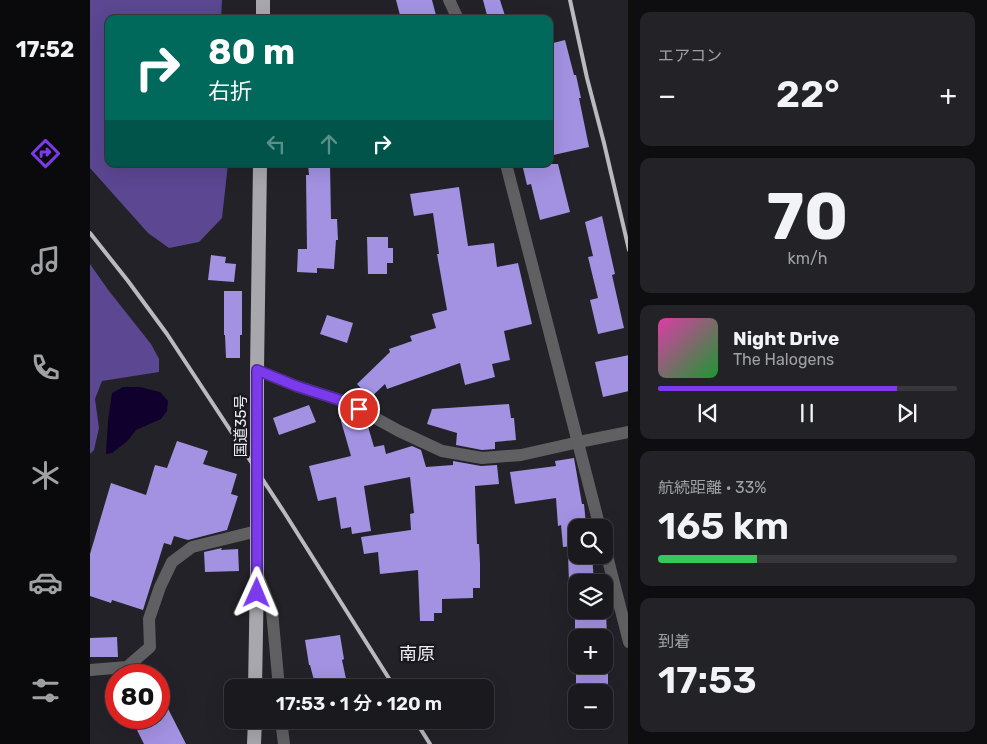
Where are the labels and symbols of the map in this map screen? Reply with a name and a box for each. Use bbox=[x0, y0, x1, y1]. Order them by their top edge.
pin bbox=[338, 388, 380, 430]
street label: 国道35号 bbox=[232, 395, 250, 457]
position arrow bbox=[230, 566, 282, 618]
district label: 南原 bbox=[399, 643, 435, 665]
speed limit sign: 80 bbox=[105, 664, 170, 729]

